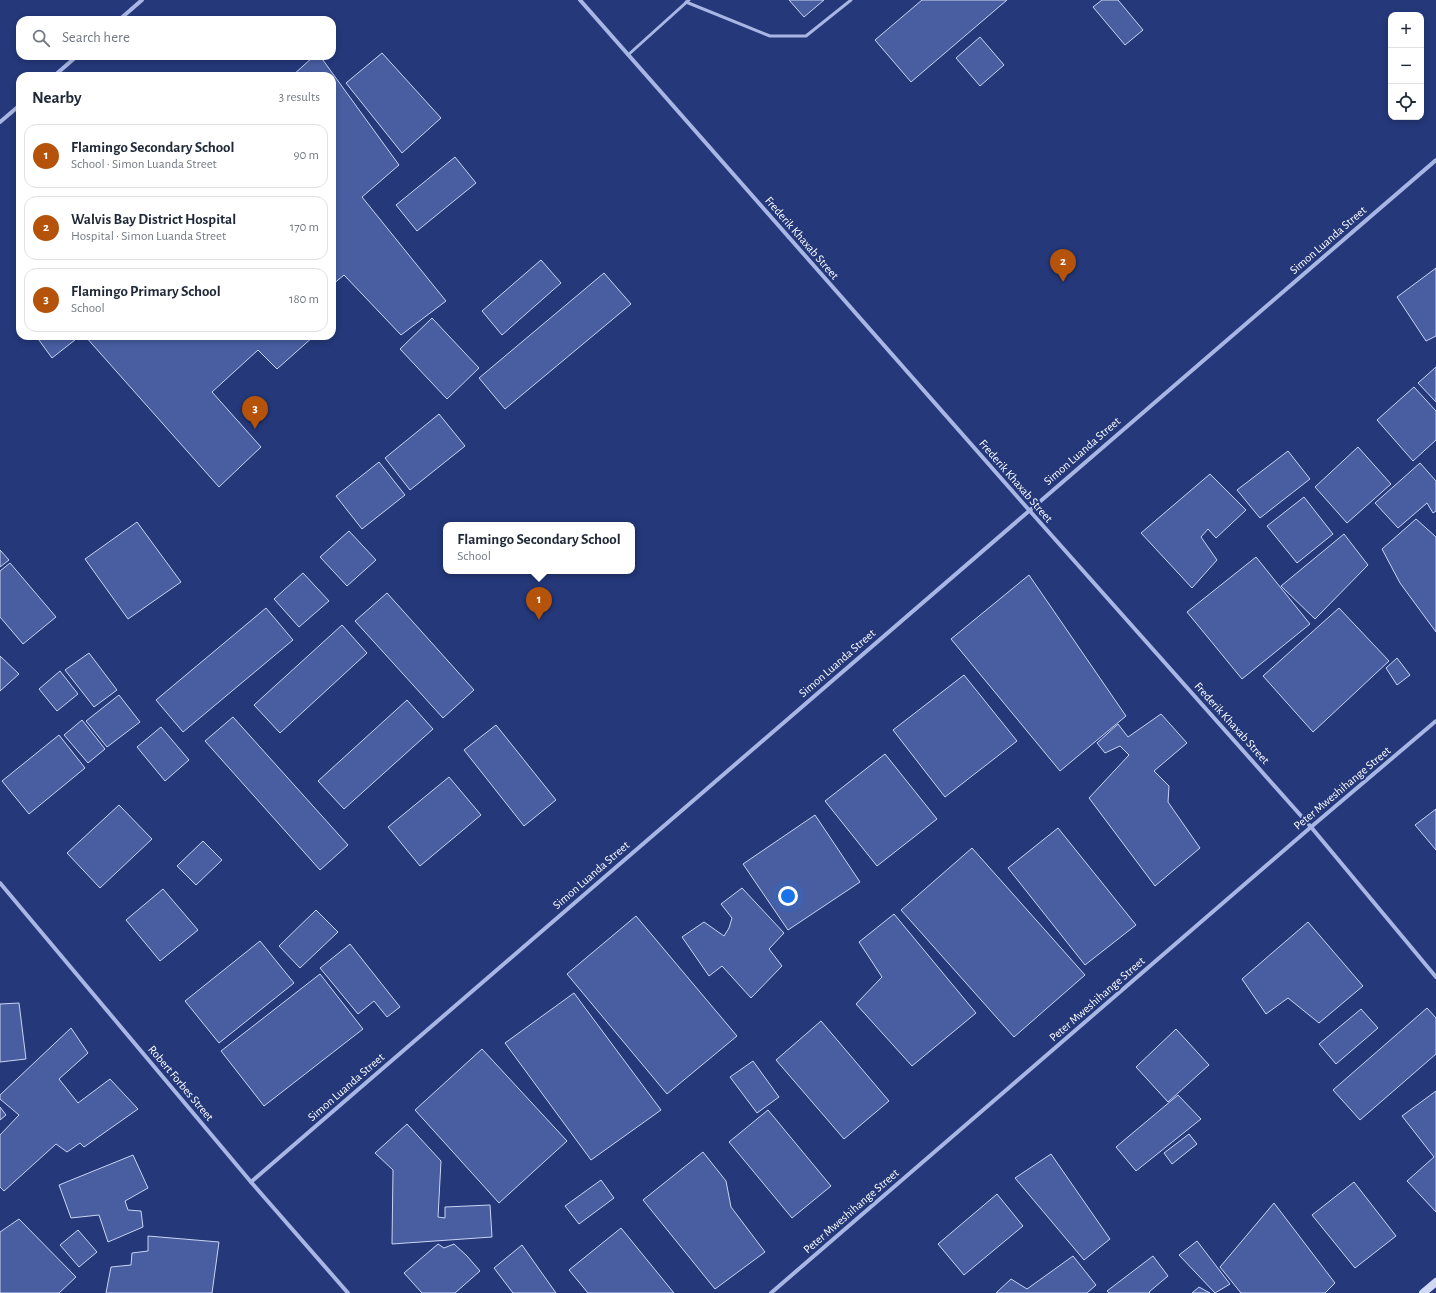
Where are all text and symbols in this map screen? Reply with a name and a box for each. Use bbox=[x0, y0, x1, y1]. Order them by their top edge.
map controls bbox=[1388, 12, 1424, 120]
button: + bbox=[1388, 12, 1424, 48]
search box bbox=[16, 16, 336, 60]
icon: search bbox=[30, 27, 52, 49]
text: Search here bbox=[62, 30, 130, 45]
button: − bbox=[1388, 48, 1424, 84]
button: locate bbox=[1388, 84, 1424, 120]
text: Nearby bbox=[32, 89, 82, 106]
text: 3 results bbox=[279, 91, 320, 104]
text: Flamingo Secondary School bbox=[71, 140, 234, 155]
text: 1 bbox=[44, 149, 48, 162]
text: 90 m bbox=[293, 149, 319, 162]
text: School · Simon Luanda Street bbox=[71, 158, 217, 171]
street label: Frederik Khaxab Street bbox=[763, 194, 841, 282]
street label: Simon Luanda Street bbox=[1288, 204, 1369, 276]
text: Walvis Bay District Hospital bbox=[71, 212, 236, 227]
text: 2 bbox=[43, 221, 49, 234]
text: 170 m bbox=[290, 221, 319, 234]
text: Hospital · Simon Luanda Street bbox=[71, 230, 226, 243]
pin: 2 bbox=[1050, 249, 1076, 282]
text: Flamingo Primary School bbox=[71, 284, 221, 299]
text: 3 bbox=[43, 293, 49, 306]
text: 180 m bbox=[289, 293, 319, 306]
text: School bbox=[71, 302, 105, 315]
pin: 3 bbox=[242, 396, 268, 429]
street label: Simon Luanda Street bbox=[1042, 415, 1123, 487]
street label: Frederik Khaxab Street bbox=[977, 437, 1055, 525]
popup bbox=[443, 522, 635, 574]
text: Flamingo Secondary School bbox=[457, 532, 621, 547]
text: School bbox=[457, 550, 491, 563]
pin: 1 bbox=[526, 587, 552, 620]
street label: Simon Luanda Street bbox=[797, 627, 878, 699]
street label: Frederik Khaxab Street bbox=[1192, 680, 1272, 766]
street label: Peter Mweshihange Street bbox=[1291, 744, 1393, 832]
street label: Simon Luanda Street bbox=[551, 839, 632, 911]
your location bbox=[778, 886, 798, 906]
street label: Peter Mweshihange Street bbox=[1047, 954, 1147, 1044]
street label: Robert Forbes Street bbox=[146, 1043, 216, 1123]
street label: Simon Luanda Street bbox=[306, 1051, 387, 1123]
street label: Peter Mweshihange Street bbox=[801, 1166, 901, 1256]

